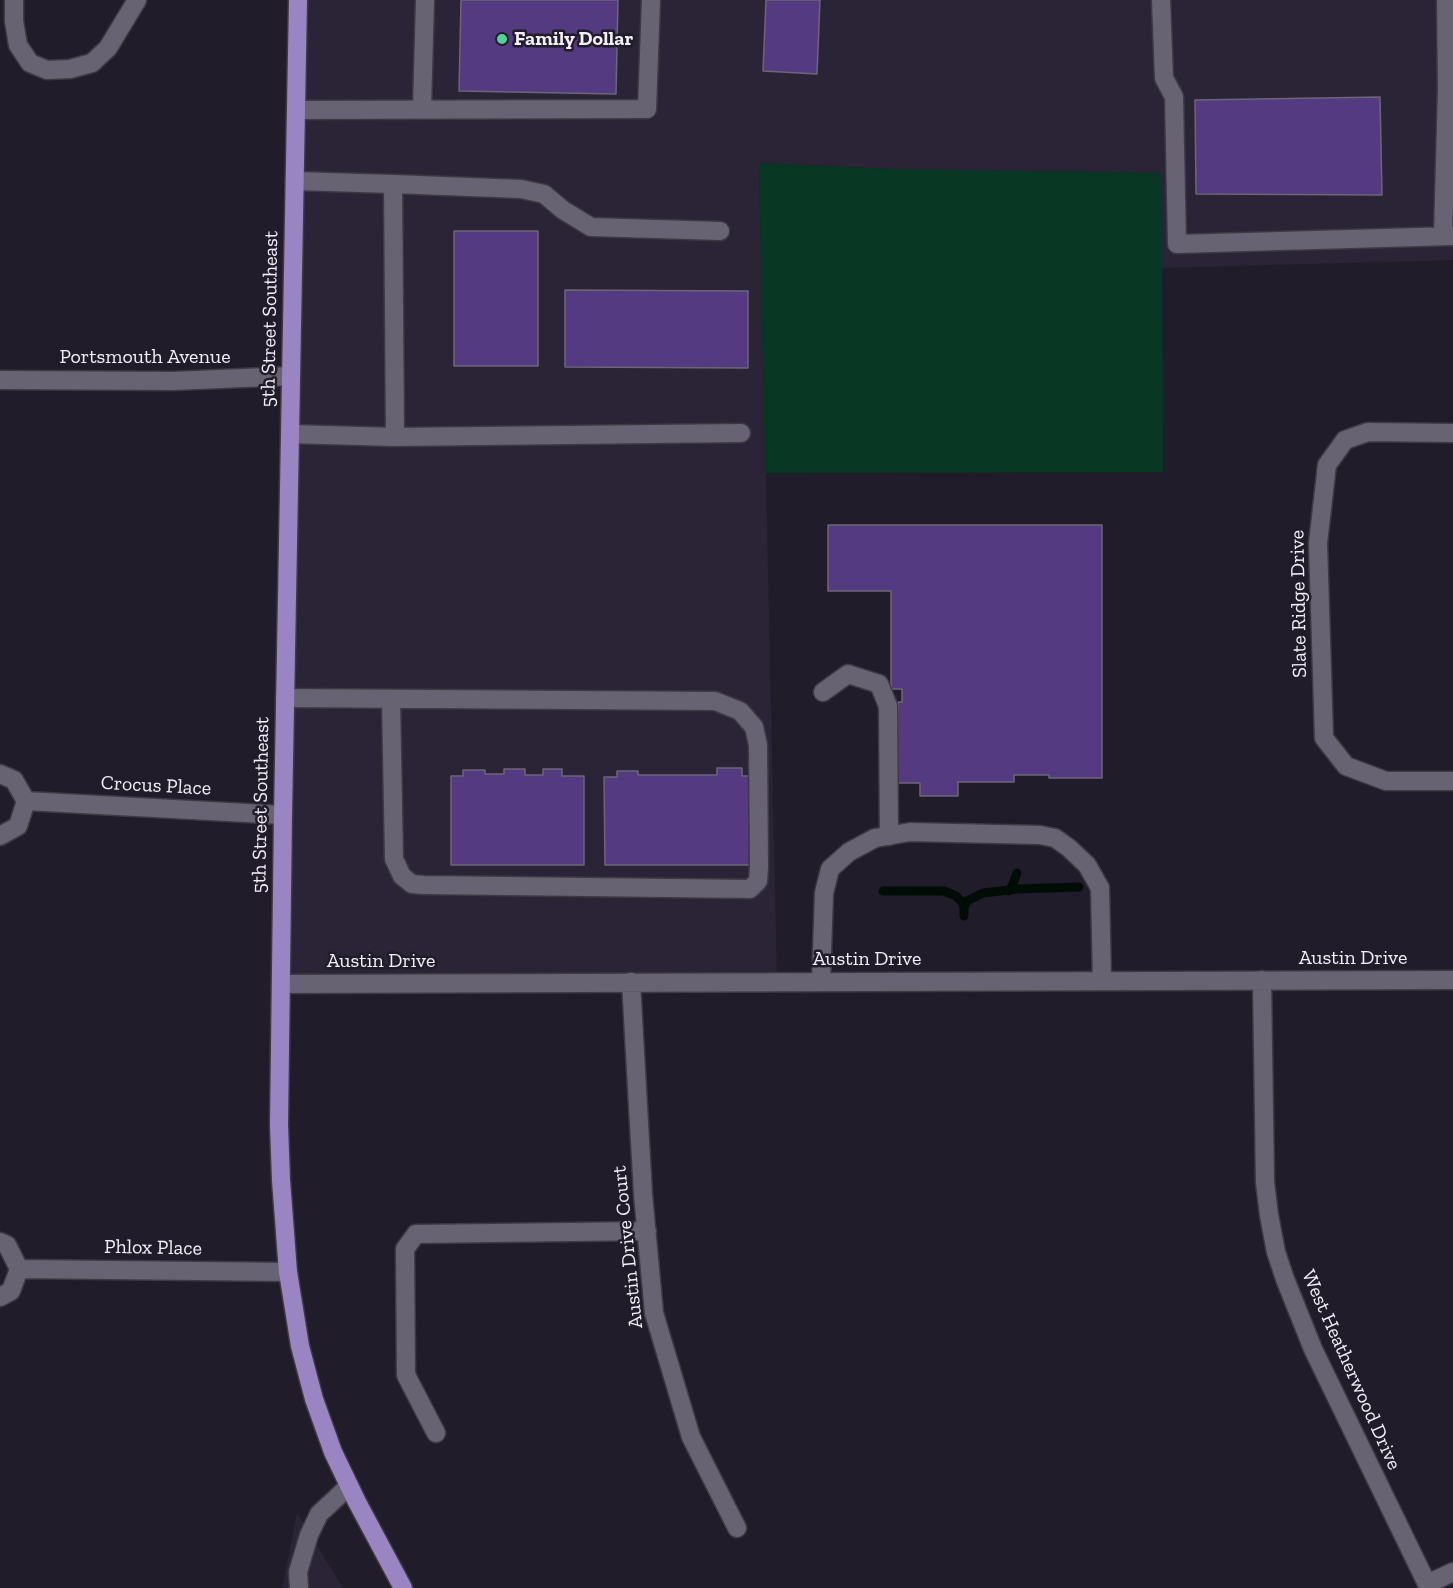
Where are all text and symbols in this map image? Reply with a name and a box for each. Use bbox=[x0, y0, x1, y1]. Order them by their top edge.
place label: Family Dollar bbox=[514, 27, 633, 51]
marker: Family Dollar bbox=[495, 32, 509, 46]
street label: 5th Street Southeast bbox=[256, 230, 284, 408]
street label: Portsmouth Avenue bbox=[59, 345, 231, 369]
street label: Slate Ridge Drive bbox=[1286, 530, 1312, 678]
street label: 5th Street Southeast bbox=[247, 716, 275, 894]
street label: Crocus Place bbox=[100, 771, 212, 801]
street label: Austin Drive bbox=[1299, 946, 1407, 970]
street label: Austin Drive bbox=[813, 947, 921, 971]
street label: Austin Drive bbox=[327, 949, 435, 973]
street label: Austin Drive Court bbox=[608, 1164, 648, 1330]
street label: Phlox Place bbox=[104, 1235, 202, 1261]
street label: West Heatherwood Drive bbox=[1296, 1266, 1406, 1474]

